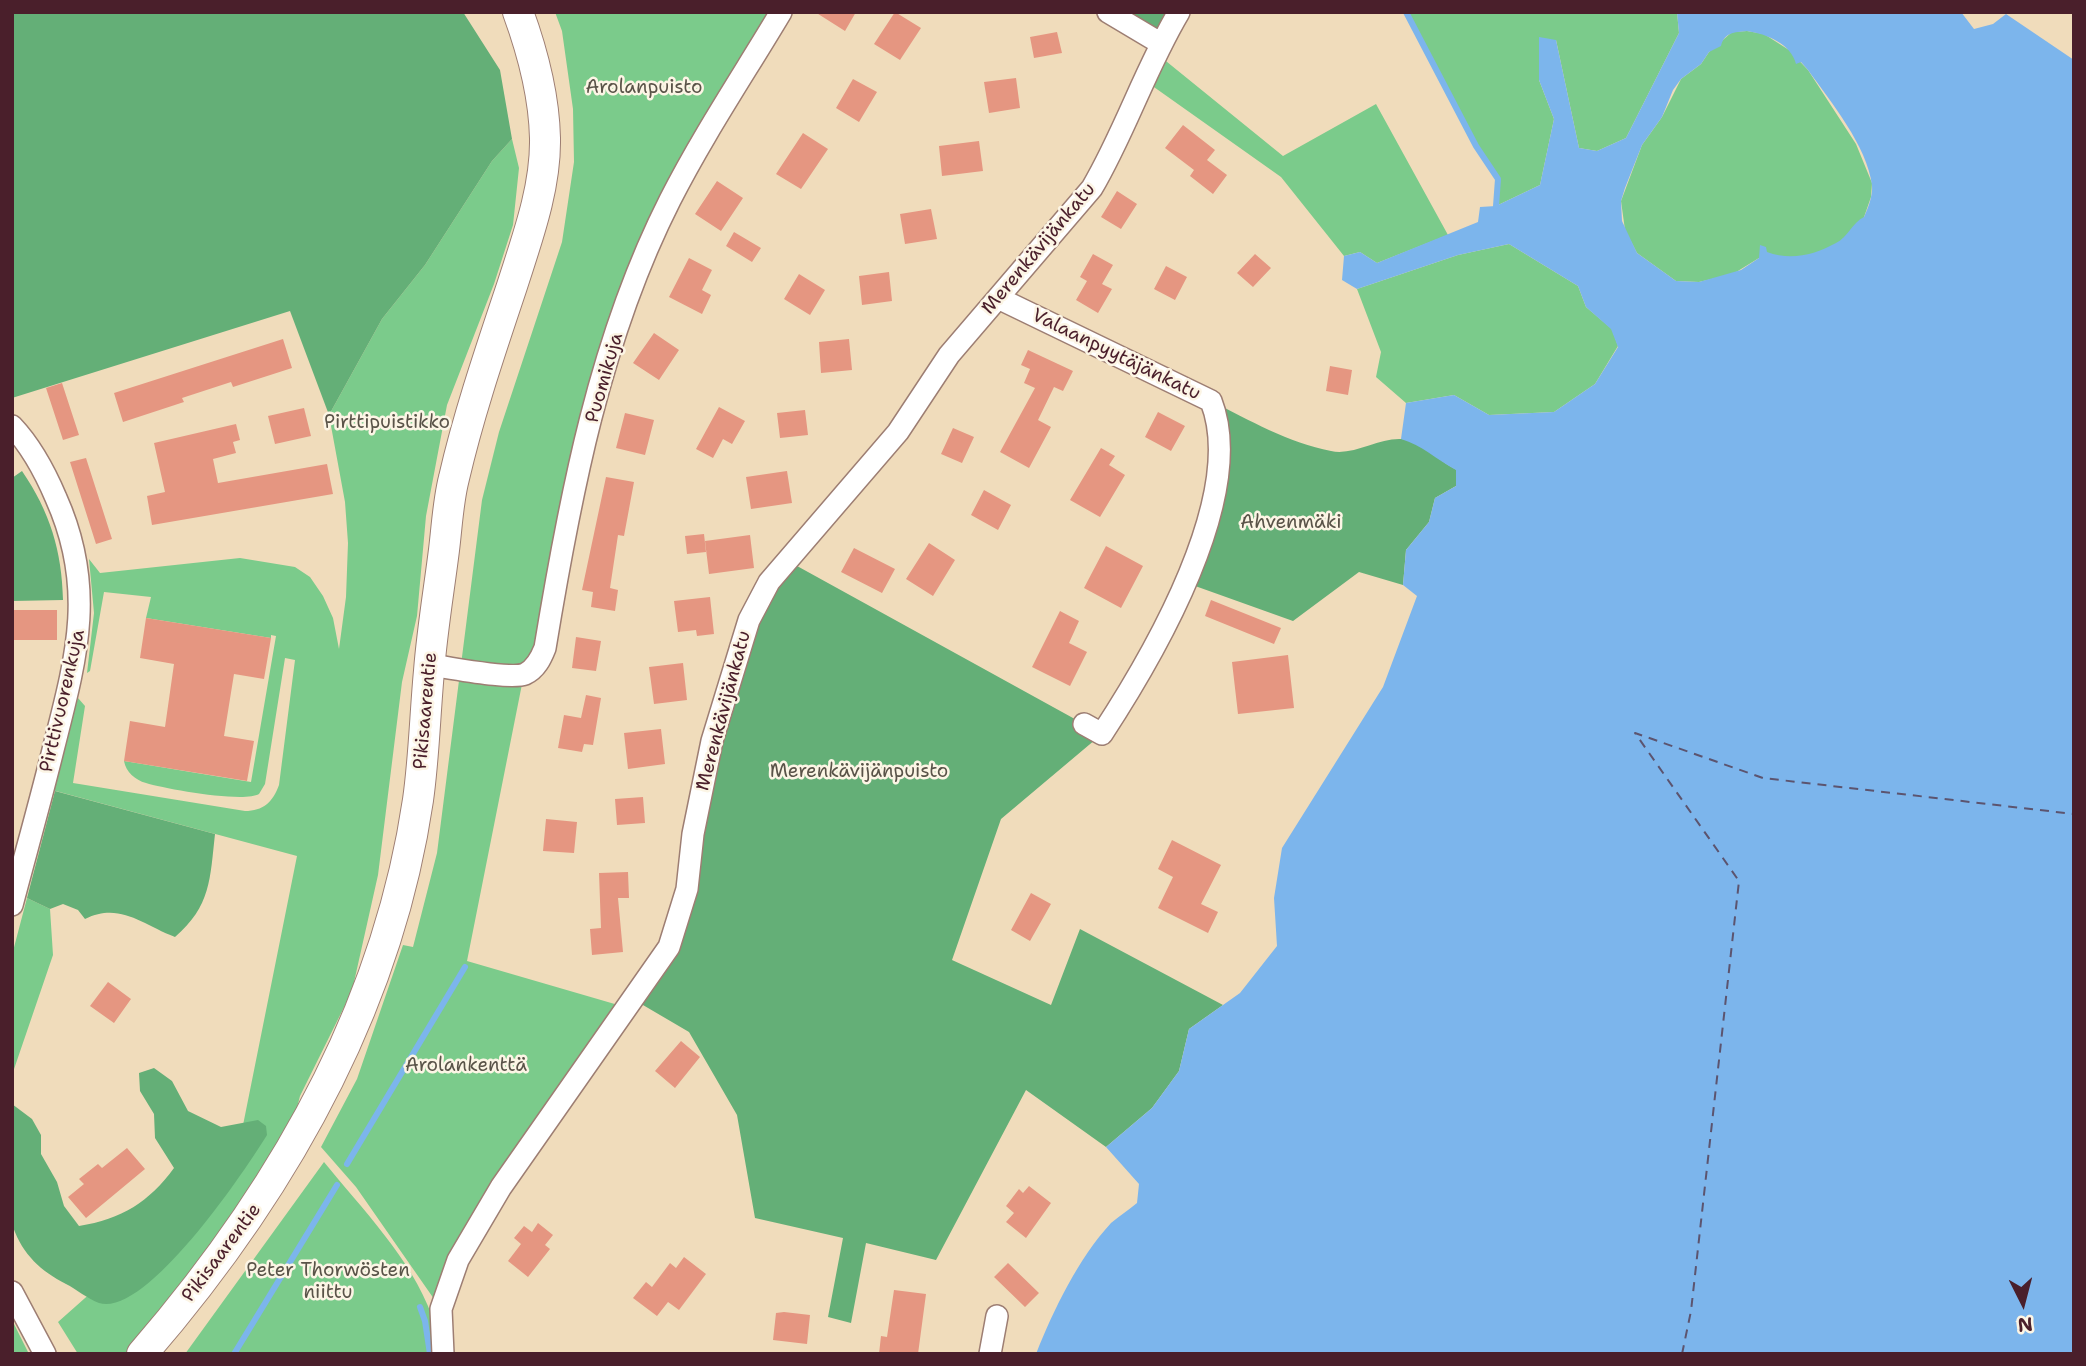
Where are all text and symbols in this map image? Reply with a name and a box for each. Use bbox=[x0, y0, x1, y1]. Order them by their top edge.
park label: Arolanpuisto bbox=[586, 77, 702, 99]
street label: Merenkävijänkatu bbox=[977, 179, 1101, 319]
street label: Valaanpyytäjänkatu bbox=[1028, 304, 1204, 406]
street label: Puomikuja bbox=[581, 330, 629, 426]
park label: Pirttipuistikko bbox=[324, 412, 450, 434]
park label: Ahvenmäki bbox=[1240, 512, 1342, 534]
street label: Pirttivuorenkuja bbox=[35, 627, 91, 775]
street label: Merenkävijänkatu bbox=[692, 629, 756, 793]
street label: Pikisaarentie bbox=[410, 651, 442, 771]
park label: Merenkävijänpuisto bbox=[770, 761, 948, 783]
park label: Arolankenttä bbox=[405, 1055, 527, 1077]
street label: Pikisaarentie bbox=[178, 1199, 266, 1307]
park label: Peter Thorwösten niittu bbox=[246, 1260, 410, 1304]
north arrow bbox=[1988, 1268, 2058, 1338]
text: N bbox=[2016, 1311, 2034, 1338]

